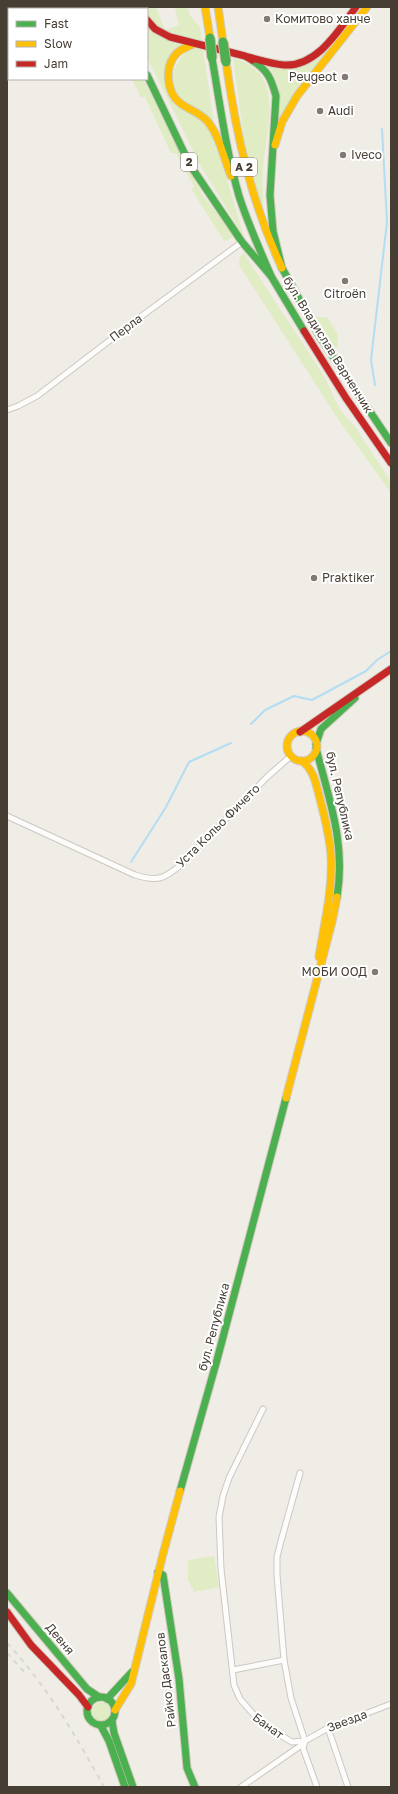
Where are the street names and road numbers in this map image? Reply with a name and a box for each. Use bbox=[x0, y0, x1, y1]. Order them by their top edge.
road number: 2 bbox=[181, 153, 197, 171]
road number: A 2 bbox=[231, 158, 257, 176]
street label: бул. Владислав Варненчик bbox=[280, 274, 377, 416]
street label: Перла bbox=[106, 310, 145, 345]
street label: бул. Република bbox=[323, 750, 358, 842]
street label: Уста Кольо Фичето bbox=[173, 781, 263, 871]
street label: бул. Република bbox=[195, 1281, 232, 1373]
street label: Девня bbox=[43, 1620, 78, 1657]
street label: Райко Даскалов bbox=[152, 1632, 179, 1728]
street label: Звезда bbox=[325, 1706, 369, 1735]
street label: Банат bbox=[250, 1709, 287, 1742]

